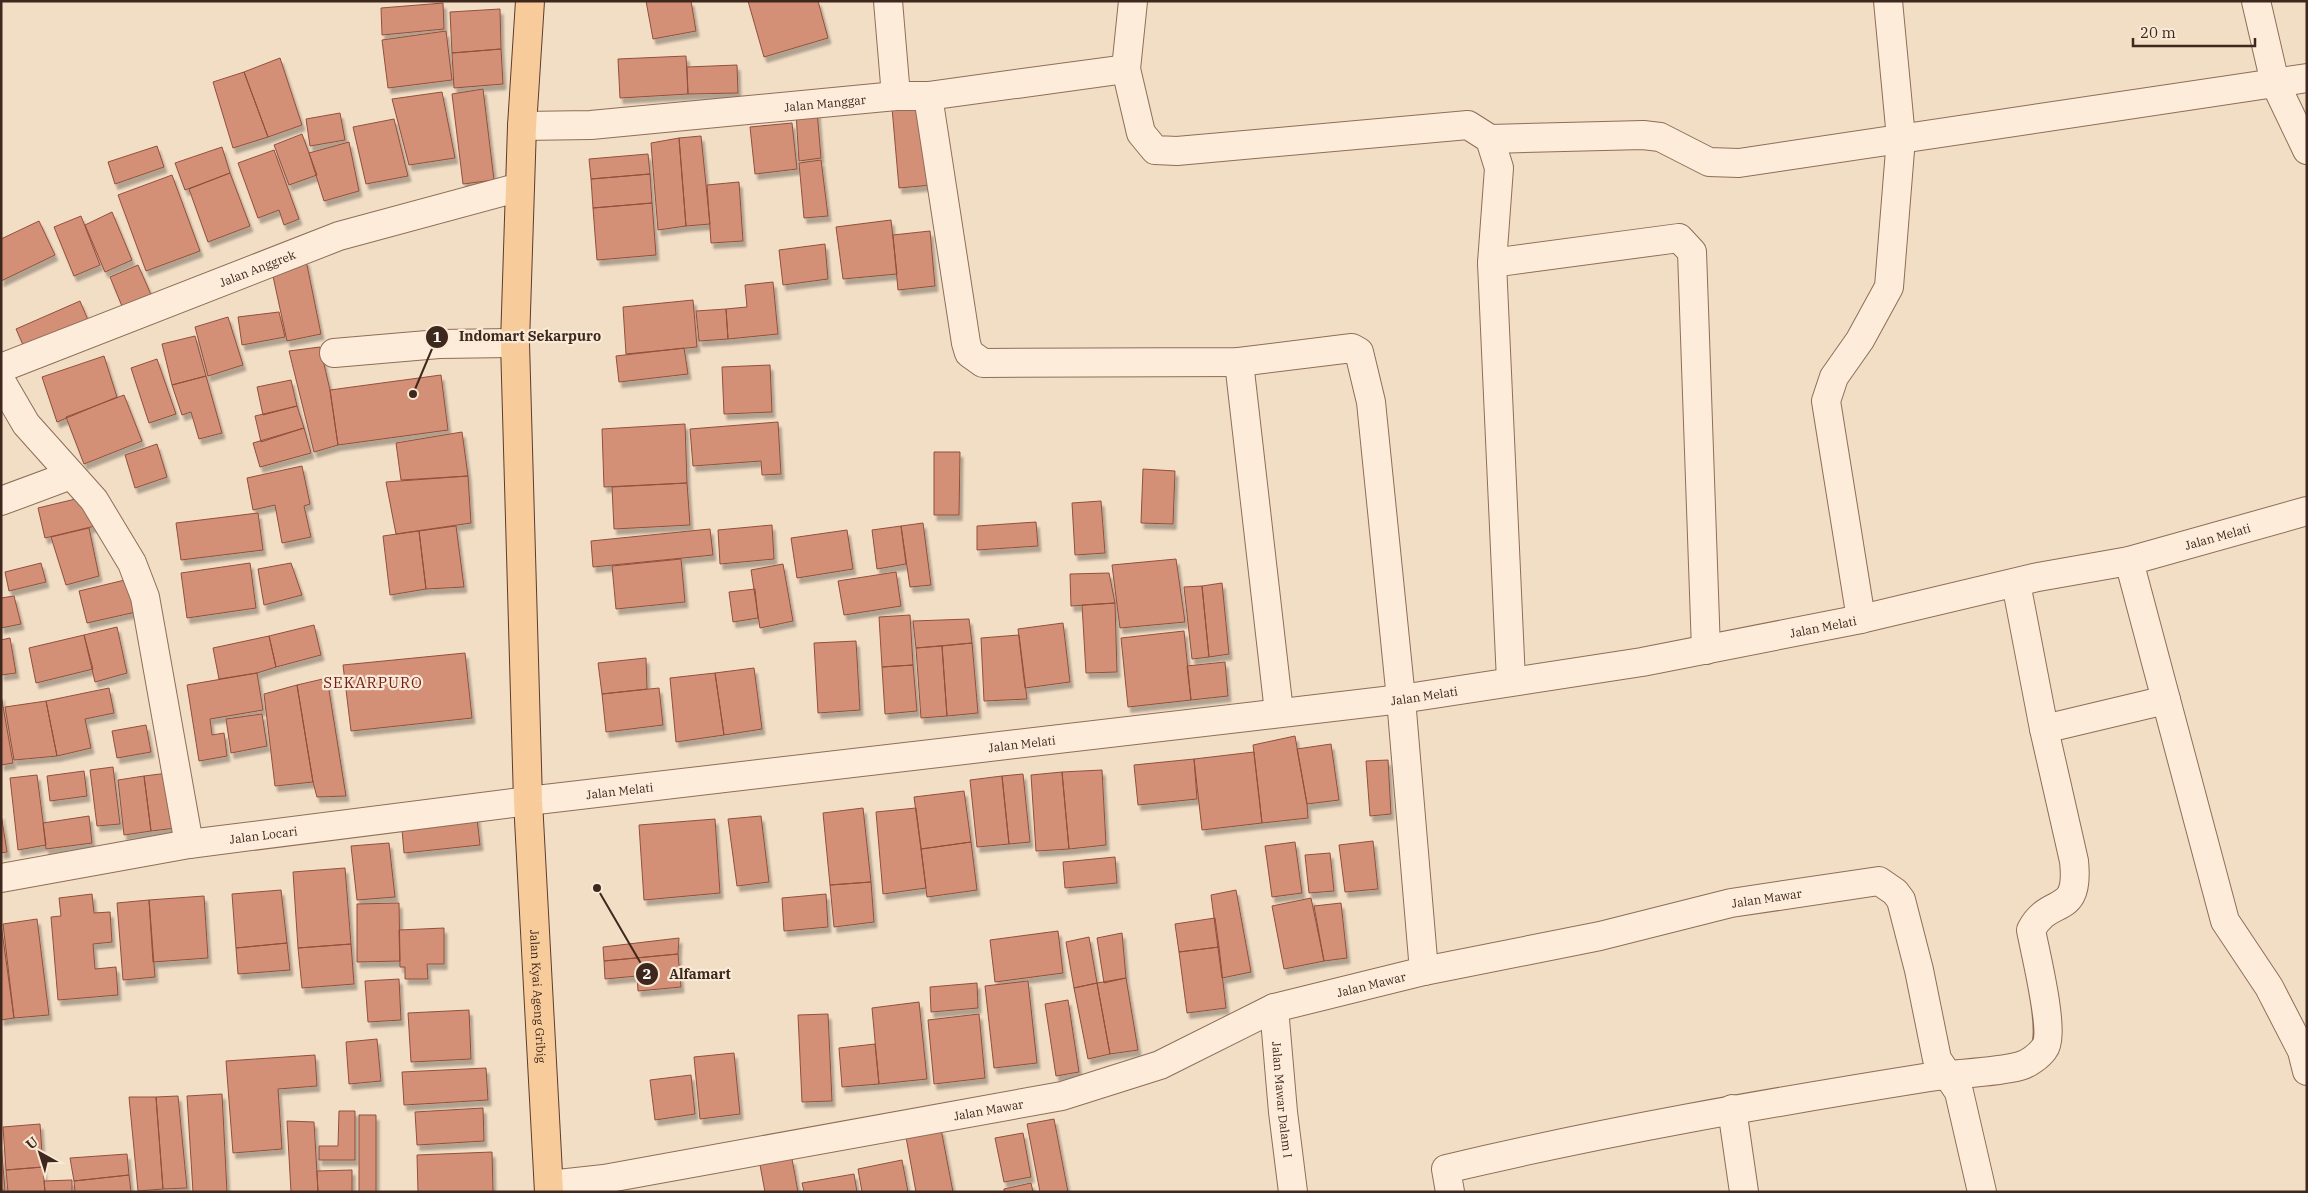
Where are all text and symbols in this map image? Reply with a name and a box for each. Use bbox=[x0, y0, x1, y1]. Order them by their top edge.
scale bar bbox=[2133, 15, 2256, 47]
text: 20 m bbox=[2140, 23, 2176, 42]
street label: Jalan Manggar bbox=[783, 91, 867, 114]
street label: Jalan Anggrek bbox=[217, 246, 297, 290]
callout: Indomart Sekarpuro bbox=[424, 322, 612, 351]
text: 1 bbox=[432, 327, 442, 346]
text: Indomart Sekarpuro bbox=[459, 327, 601, 345]
street label: Jalan Melati bbox=[2183, 520, 2252, 552]
street label: Jalan Melati bbox=[1788, 613, 1858, 640]
district label: SEKARPURO bbox=[323, 673, 423, 692]
street label: Jalan Melati bbox=[1390, 683, 1459, 708]
street label: Jalan Melati bbox=[987, 732, 1057, 755]
street label: Jalan Melati bbox=[585, 779, 654, 802]
street label: Jalan Locari bbox=[228, 823, 298, 846]
street label: Jalan Mawar bbox=[1730, 885, 1803, 910]
street label: Jalan Kyai Ageng Gribig bbox=[527, 929, 550, 1064]
callout: Alfamart bbox=[635, 960, 741, 989]
text: 2 bbox=[642, 964, 652, 983]
text: Alfamart bbox=[669, 965, 731, 983]
street label: Jalan Mawar bbox=[1335, 968, 1408, 1000]
street label: Jalan Mawar Dalam I bbox=[1269, 1041, 1296, 1159]
street label: Jalan Mawar bbox=[952, 1096, 1025, 1123]
north arrow bbox=[15, 1128, 65, 1178]
text: U bbox=[22, 1132, 42, 1153]

